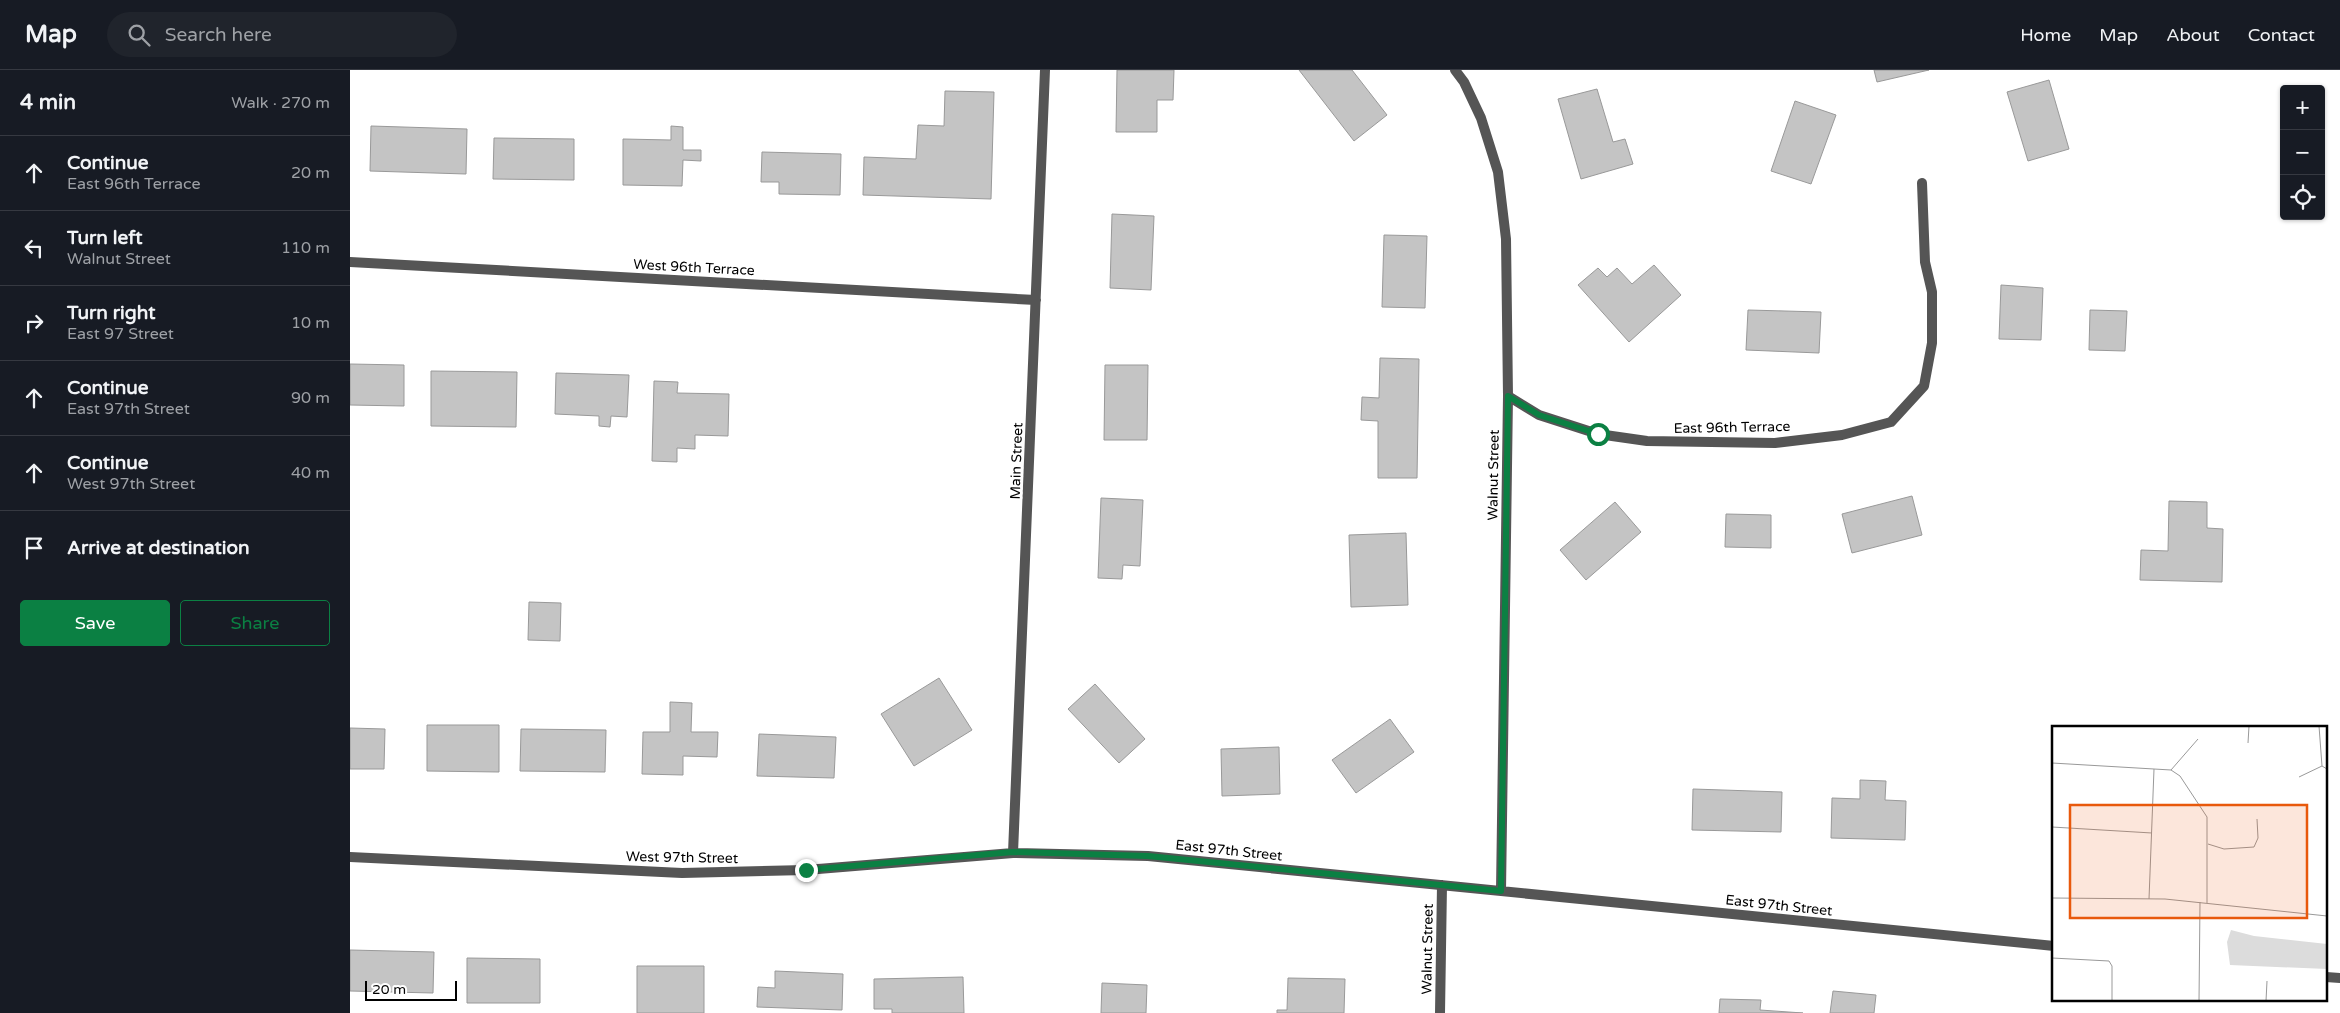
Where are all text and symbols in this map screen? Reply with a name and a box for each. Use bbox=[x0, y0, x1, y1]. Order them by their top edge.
search box bbox=[107, 12, 457, 57]
text: Map bbox=[25, 20, 77, 49]
icon: search bbox=[125, 21, 153, 49]
text: Search here bbox=[165, 24, 272, 46]
text: Home bbox=[2020, 24, 2071, 46]
text: Map bbox=[2099, 24, 2138, 46]
text: About bbox=[2166, 24, 2220, 46]
text: Contact bbox=[2248, 24, 2315, 46]
map controls bbox=[2280, 85, 2325, 220]
button: + bbox=[2280, 85, 2325, 130]
text: 4 min bbox=[20, 90, 76, 115]
text: Walk · 270 m bbox=[231, 93, 330, 113]
button: − bbox=[2280, 130, 2325, 175]
text: Continue bbox=[67, 152, 149, 174]
icon: ahead bbox=[20, 159, 48, 187]
text: 20 m bbox=[291, 163, 330, 183]
text: East 96th Terrace bbox=[67, 174, 201, 194]
button: locate bbox=[2280, 175, 2325, 220]
text: Turn left bbox=[67, 227, 143, 249]
icon: left bbox=[20, 234, 48, 262]
text: 110 m bbox=[281, 238, 330, 258]
text: Walnut Street bbox=[67, 249, 171, 269]
street label: West 96th Terrace bbox=[633, 256, 755, 279]
text: Turn right bbox=[67, 302, 155, 324]
icon: right bbox=[20, 309, 48, 337]
text: 10 m bbox=[291, 313, 330, 333]
text: East 97 Street bbox=[67, 324, 174, 344]
text: Continue bbox=[67, 377, 149, 399]
icon: ahead bbox=[20, 384, 48, 412]
text: 90 m bbox=[291, 388, 330, 408]
text: East 97th Street bbox=[67, 399, 190, 419]
street label: East 96th Terrace bbox=[1673, 418, 1791, 437]
street label: Main Street bbox=[1007, 422, 1026, 500]
route start bbox=[1587, 423, 1610, 446]
street label: Walnut Street bbox=[1484, 429, 1503, 521]
text: Continue bbox=[67, 452, 149, 474]
icon: ahead bbox=[20, 459, 48, 487]
text: 40 m bbox=[291, 463, 330, 483]
text: West 97th Street bbox=[67, 474, 195, 494]
icon: arrive bbox=[20, 534, 48, 562]
text: Arrive at destination bbox=[67, 537, 250, 559]
button: Save bbox=[20, 600, 170, 646]
button: Share bbox=[180, 600, 330, 646]
inset map bbox=[2052, 726, 2328, 1000]
street label: East 97th Street bbox=[1175, 836, 1284, 865]
street label: West 97th Street bbox=[626, 848, 739, 867]
route end bbox=[795, 859, 818, 882]
street label: East 97th Street bbox=[1725, 891, 1834, 920]
street label: Walnut Street bbox=[1418, 903, 1437, 995]
scale bar bbox=[365, 978, 458, 1001]
text: 20 m bbox=[372, 981, 406, 998]

